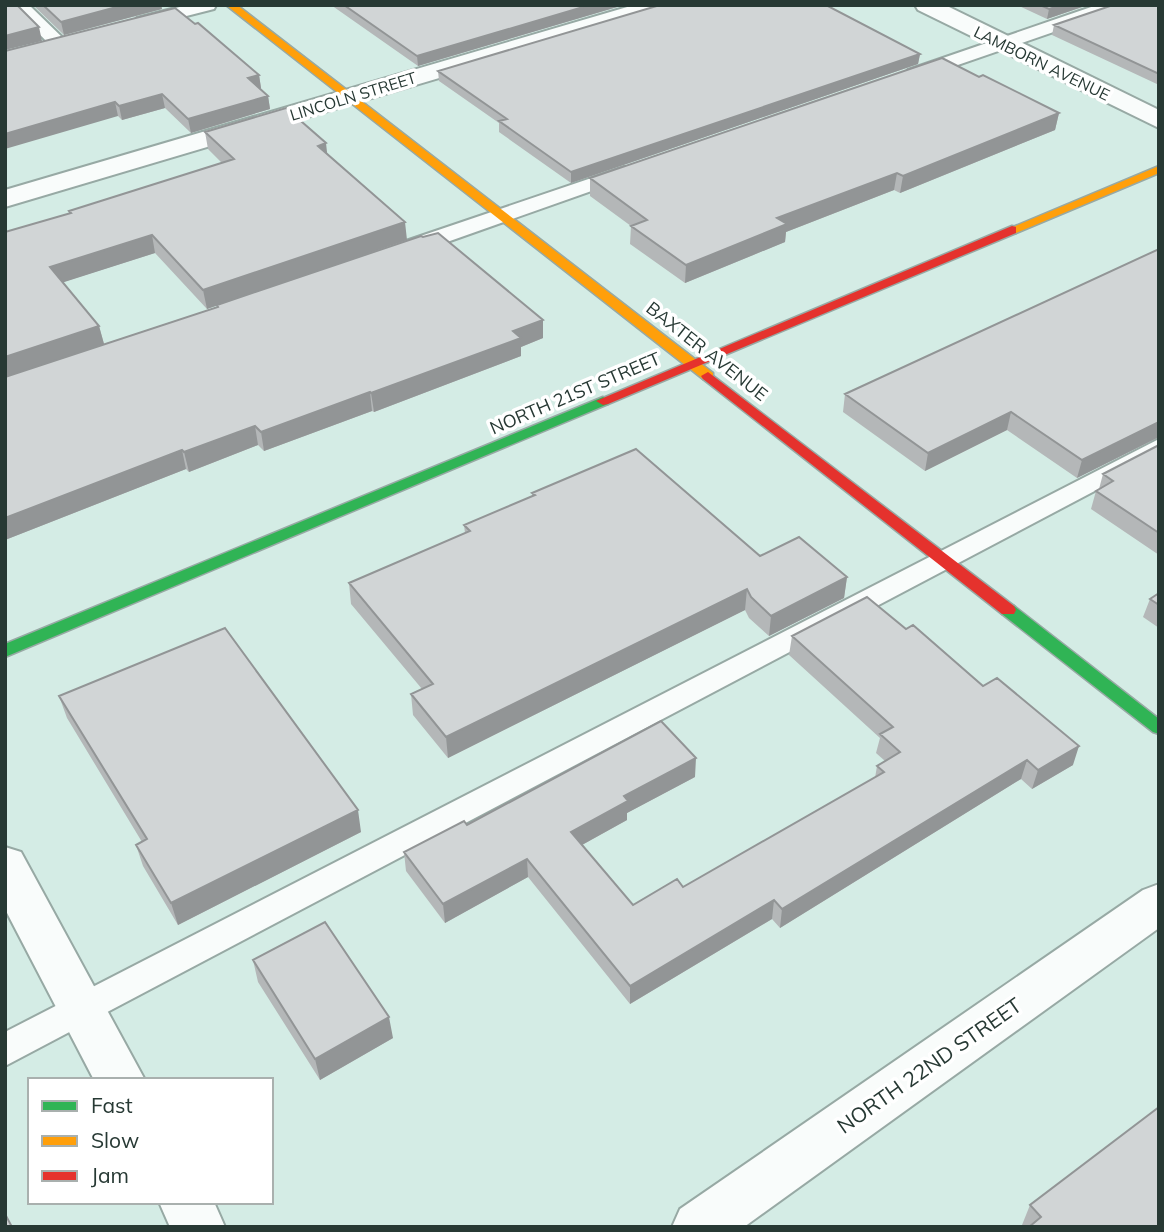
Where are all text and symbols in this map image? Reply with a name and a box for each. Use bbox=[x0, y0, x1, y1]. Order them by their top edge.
street label: LAMBORN AVENUE bbox=[971, 21, 1113, 105]
street label: LINCOLN STREET bbox=[287, 67, 419, 125]
street label: BAXTER AVENUE bbox=[642, 296, 772, 406]
street label: NORTH 21ST STREET bbox=[486, 347, 664, 439]
street label: NORTH 22ND STREET bbox=[832, 991, 1027, 1139]
legend bbox=[28, 1078, 273, 1204]
text: Fast bbox=[91, 1092, 133, 1118]
text: Slow bbox=[91, 1127, 139, 1153]
text: Jam bbox=[91, 1162, 129, 1188]

